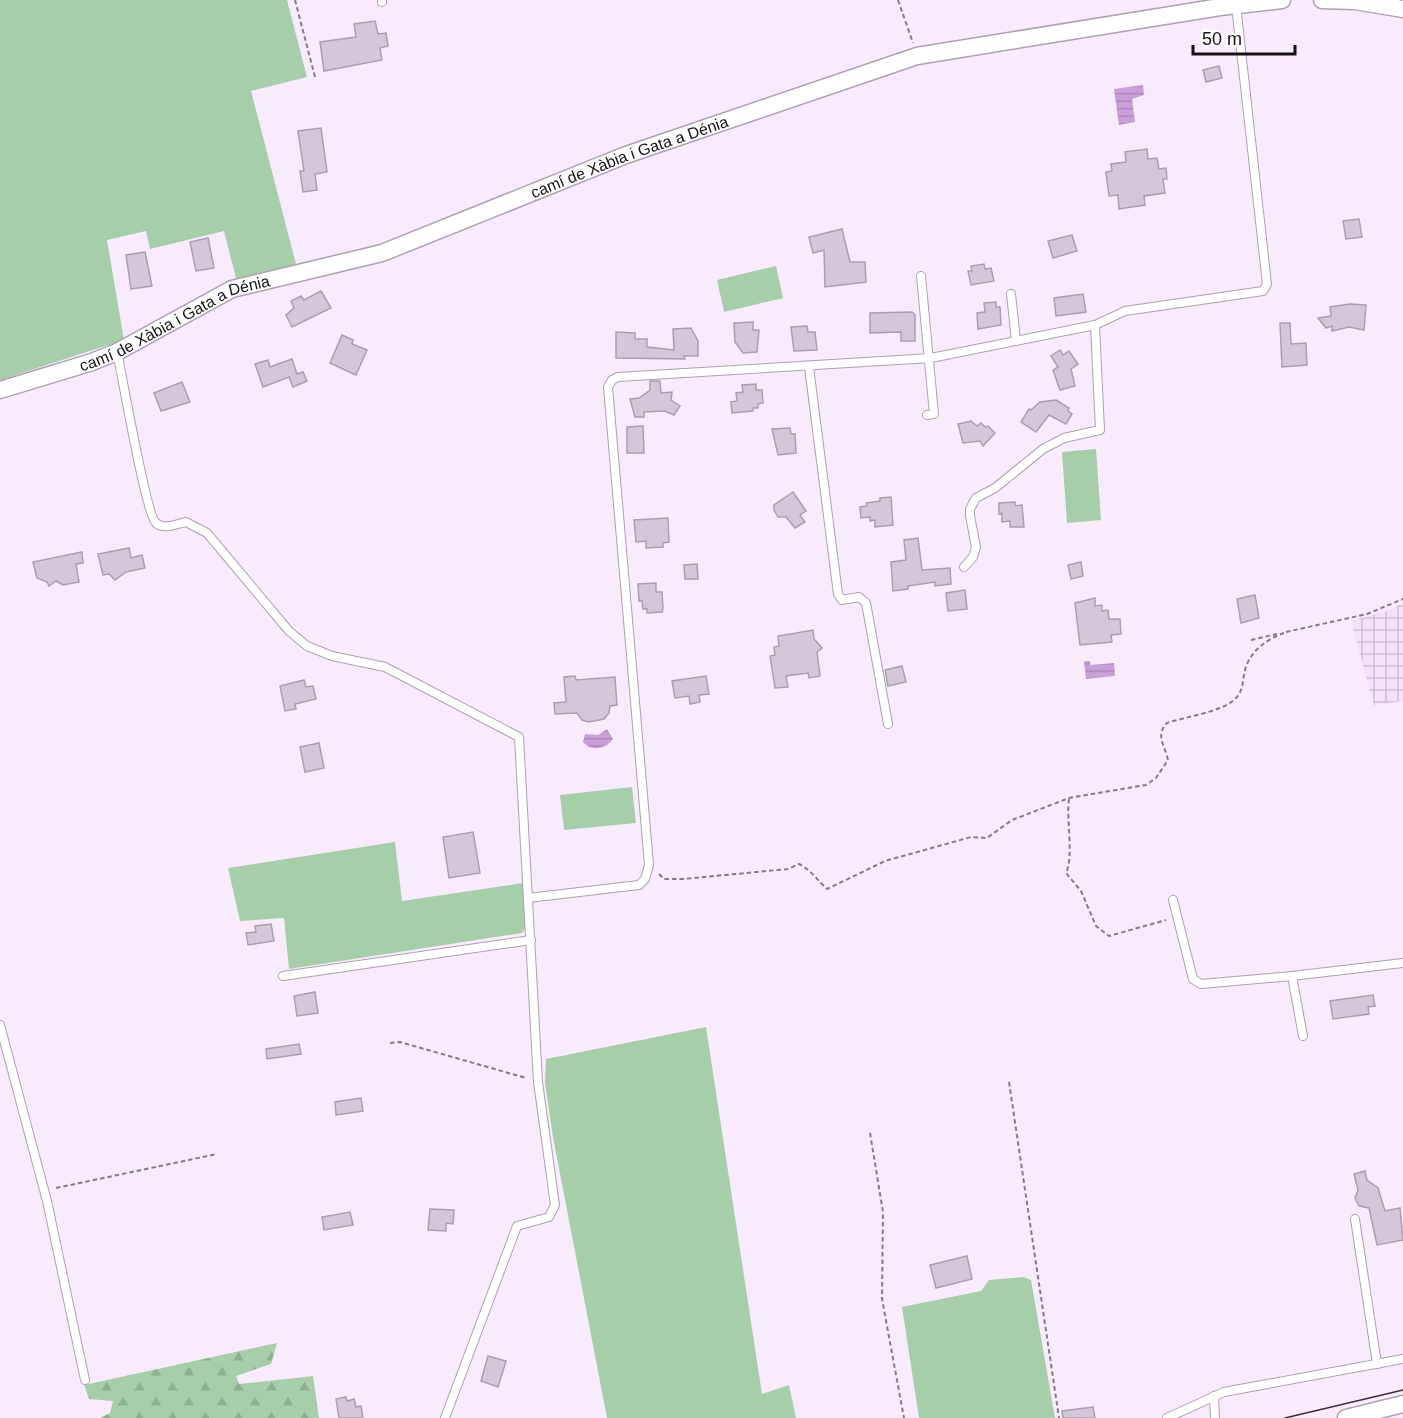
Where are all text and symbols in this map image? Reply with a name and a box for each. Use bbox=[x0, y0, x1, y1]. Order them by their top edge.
scale bar bbox=[1193, 18, 1295, 56]
text: 50 m bbox=[1202, 29, 1242, 49]
street label: camí de Xàbia i Gata a Dénia bbox=[528, 112, 730, 201]
street label: camí de Xàbia i Gata a Dénia bbox=[77, 272, 271, 374]

